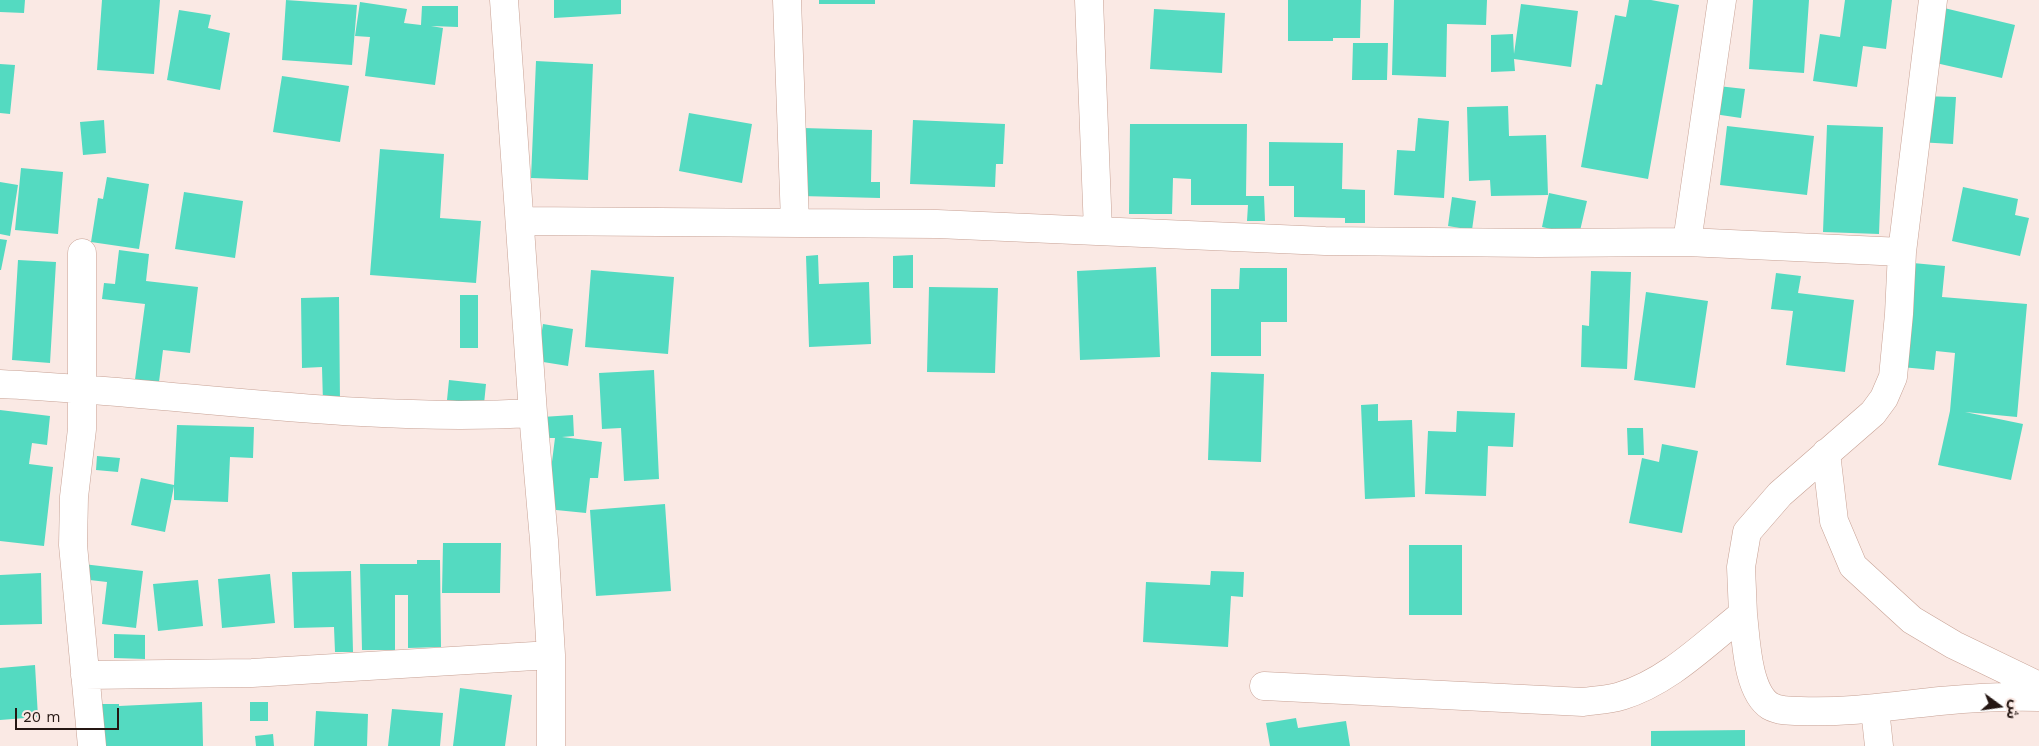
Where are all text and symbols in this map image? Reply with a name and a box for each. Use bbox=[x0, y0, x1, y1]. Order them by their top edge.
north arrow bbox=[1974, 681, 2024, 731]
scale bar bbox=[18, 698, 121, 730]
text: ش bbox=[2003, 698, 2024, 721]
text: 20 m bbox=[23, 708, 61, 726]

